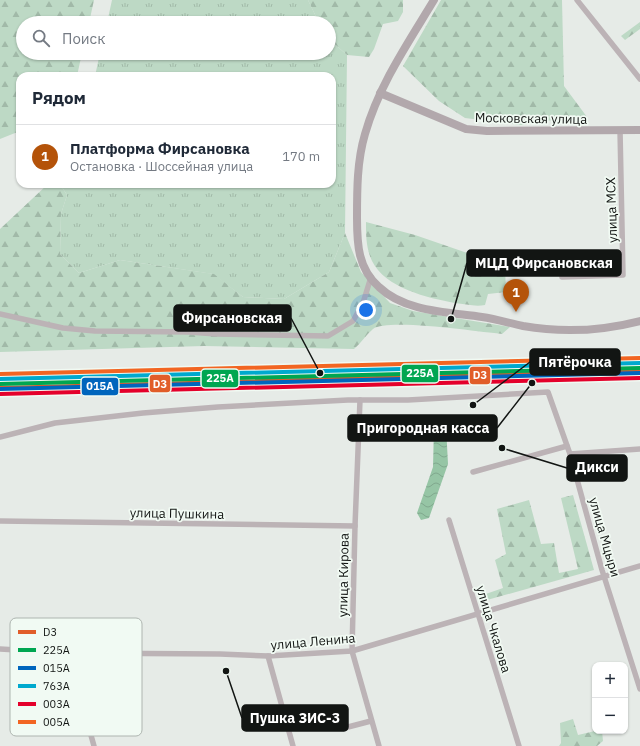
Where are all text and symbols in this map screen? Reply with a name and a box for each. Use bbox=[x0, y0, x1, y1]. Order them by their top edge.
search box bbox=[16, 16, 336, 60]
icon: search bbox=[30, 27, 52, 49]
text: Поиск bbox=[62, 29, 105, 48]
text: Рядом bbox=[32, 87, 86, 109]
street label: Московская улица bbox=[475, 109, 587, 128]
text: Платформа Фирсановка bbox=[70, 139, 250, 158]
text: 1 bbox=[41, 148, 49, 165]
text: 170 m bbox=[282, 148, 320, 165]
text: Остановка · Шоссейная улица bbox=[70, 158, 253, 175]
street label: улица МСХ bbox=[602, 177, 621, 243]
callout: МЦД Фирсановская bbox=[467, 250, 621, 276]
text: МЦД Фирсановская bbox=[475, 254, 613, 272]
pin: 1 bbox=[503, 279, 529, 312]
your location bbox=[356, 300, 376, 320]
callout: Фирсановская bbox=[174, 305, 291, 331]
text: Фирсановская bbox=[182, 309, 283, 327]
callout: Пятёрочка bbox=[530, 349, 620, 375]
text: Пятёрочка bbox=[538, 353, 612, 371]
line badge: 225А bbox=[401, 364, 439, 383]
text: 225А bbox=[406, 366, 434, 380]
line badge: D3 bbox=[469, 366, 491, 385]
text: D3 bbox=[473, 368, 487, 382]
line badge: 225А bbox=[201, 369, 239, 388]
text: 225А bbox=[206, 371, 234, 385]
line badge: D3 bbox=[149, 374, 171, 393]
line badge: 015А bbox=[81, 377, 119, 396]
text: D3 bbox=[153, 377, 167, 391]
text: 015А bbox=[86, 379, 114, 393]
callout: Пригородная касса bbox=[348, 415, 497, 441]
text: Пригородная касса bbox=[357, 419, 490, 437]
callout: Дикси bbox=[567, 455, 627, 481]
text: Дикси bbox=[575, 458, 619, 476]
street label: улица Мцыри bbox=[585, 495, 624, 579]
street label: улица Пушкина bbox=[130, 504, 224, 523]
street label: улица Кирова bbox=[334, 533, 353, 617]
street label: улица Чкалова bbox=[472, 583, 515, 675]
legend bbox=[10, 618, 142, 736]
text: D3 bbox=[43, 625, 57, 639]
street label: улица Ленина bbox=[270, 629, 356, 654]
text: 225А bbox=[43, 643, 70, 657]
text: 015А bbox=[43, 661, 70, 675]
map controls bbox=[592, 662, 628, 734]
button: + bbox=[592, 662, 628, 698]
text: 763А bbox=[43, 679, 70, 693]
text: 003А bbox=[43, 697, 70, 711]
button: − bbox=[592, 698, 628, 734]
callout: Пушка ЗИС-3 bbox=[242, 705, 348, 731]
text: Пушка ЗИС-3 bbox=[250, 709, 340, 727]
text: 005А bbox=[43, 715, 70, 729]

